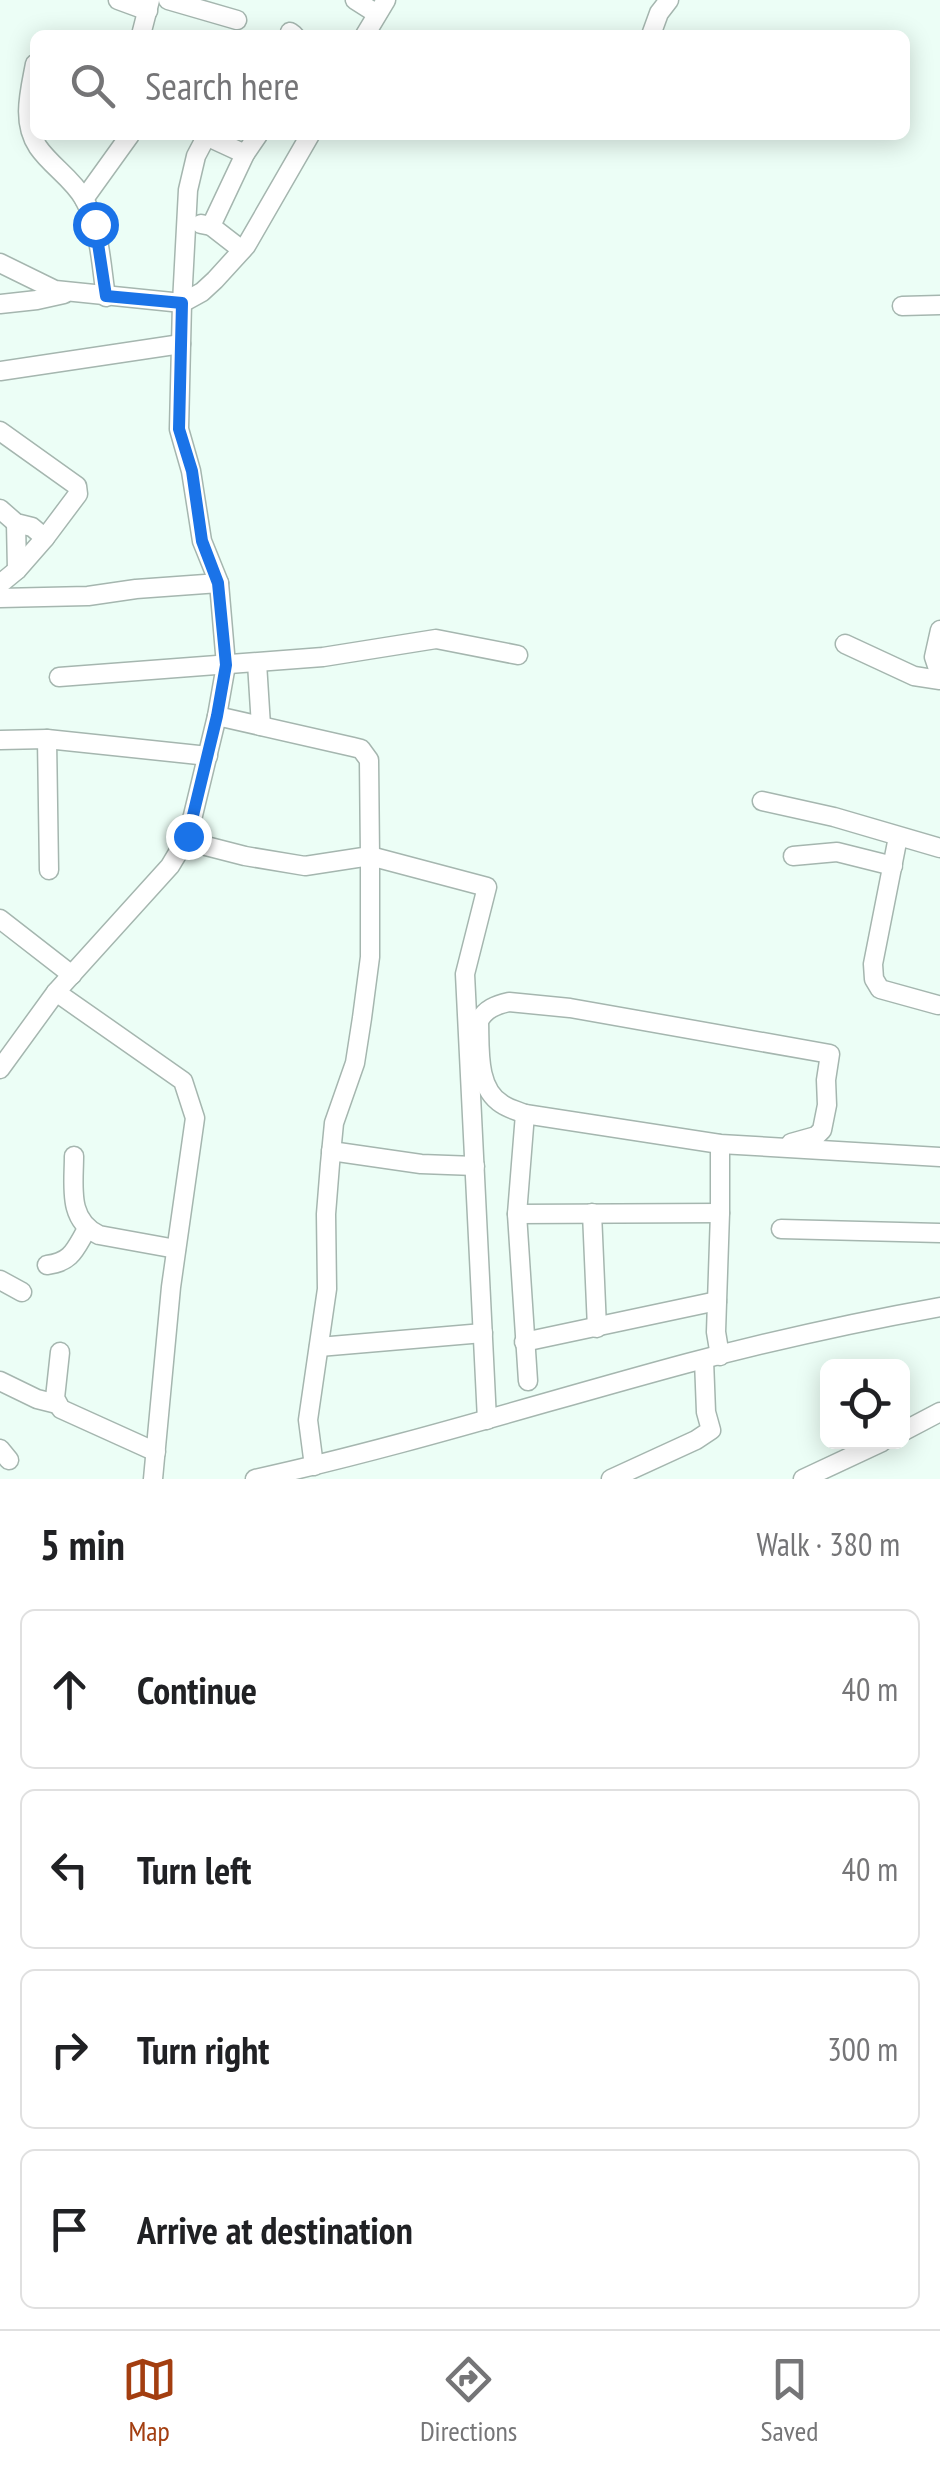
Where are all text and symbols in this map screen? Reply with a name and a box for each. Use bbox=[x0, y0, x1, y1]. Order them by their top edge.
search box bbox=[30, 30, 910, 140]
icon: search bbox=[65, 58, 120, 113]
text: Search here bbox=[145, 61, 299, 110]
route start bbox=[73, 202, 119, 248]
route end bbox=[166, 814, 212, 860]
map controls bbox=[820, 1359, 910, 1449]
button: locate bbox=[820, 1359, 910, 1449]
text: 5 min bbox=[40, 1517, 125, 1572]
text: Walk · 380 m bbox=[756, 1523, 900, 1565]
icon: ahead bbox=[42, 1662, 97, 1717]
text: Continue bbox=[137, 1665, 257, 1714]
text: 40 m bbox=[842, 1668, 898, 1710]
icon: left bbox=[42, 1842, 97, 1897]
text: Turn left bbox=[137, 1845, 251, 1894]
text: 40 m bbox=[842, 1848, 898, 1890]
icon: right bbox=[42, 2022, 97, 2077]
text: Turn right bbox=[137, 2025, 269, 2074]
text: 300 m bbox=[827, 2028, 898, 2070]
icon: arrive bbox=[42, 2202, 97, 2257]
text: Arrive at destination bbox=[137, 2205, 413, 2254]
tab: Map bbox=[122, 2352, 177, 2449]
tab: Directions bbox=[420, 2352, 517, 2449]
tab: Saved bbox=[761, 2352, 818, 2449]

